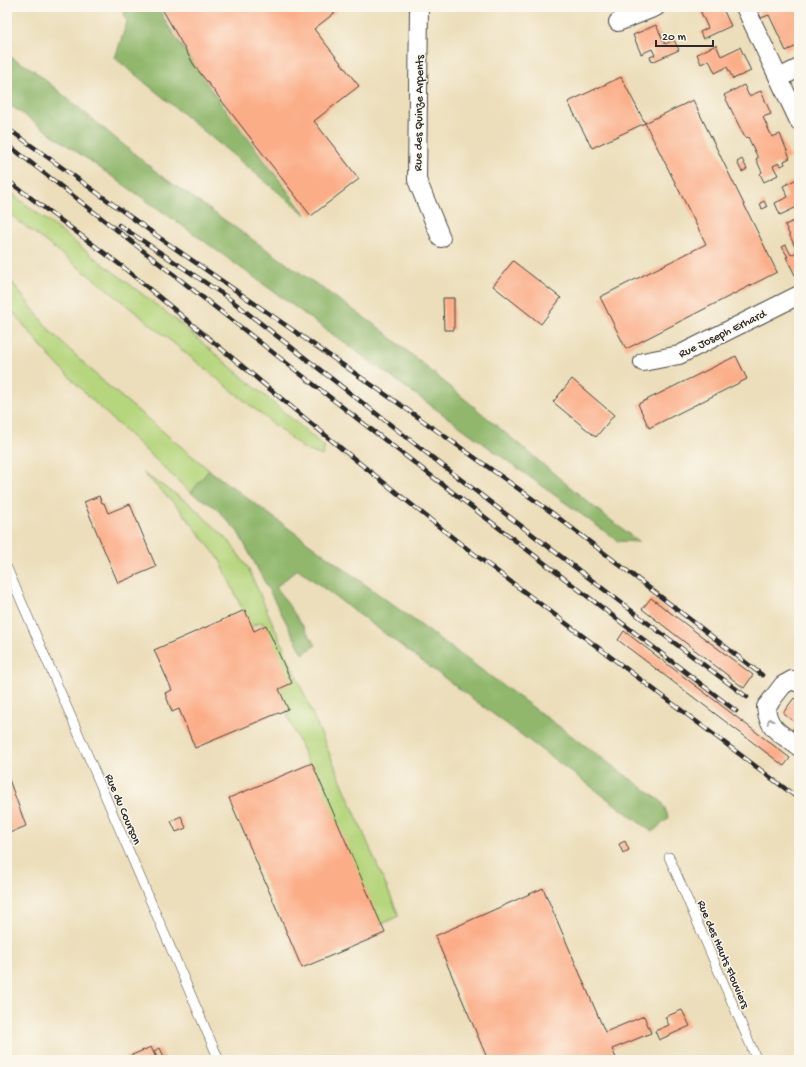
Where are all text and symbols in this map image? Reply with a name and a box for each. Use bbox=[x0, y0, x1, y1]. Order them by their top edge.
scale bar bbox=[656, 22, 713, 48]
text: 20 m bbox=[662, 31, 687, 45]
street label: Rue des Quinze Arpents bbox=[412, 54, 428, 171]
street label: Rue Joseph Erhard bbox=[677, 307, 770, 362]
one-way arrow bbox=[766, 717, 774, 724]
street label: Rue du Courson bbox=[101, 772, 143, 847]
street label: Rue des Hauts Flouviers bbox=[693, 899, 752, 1012]

